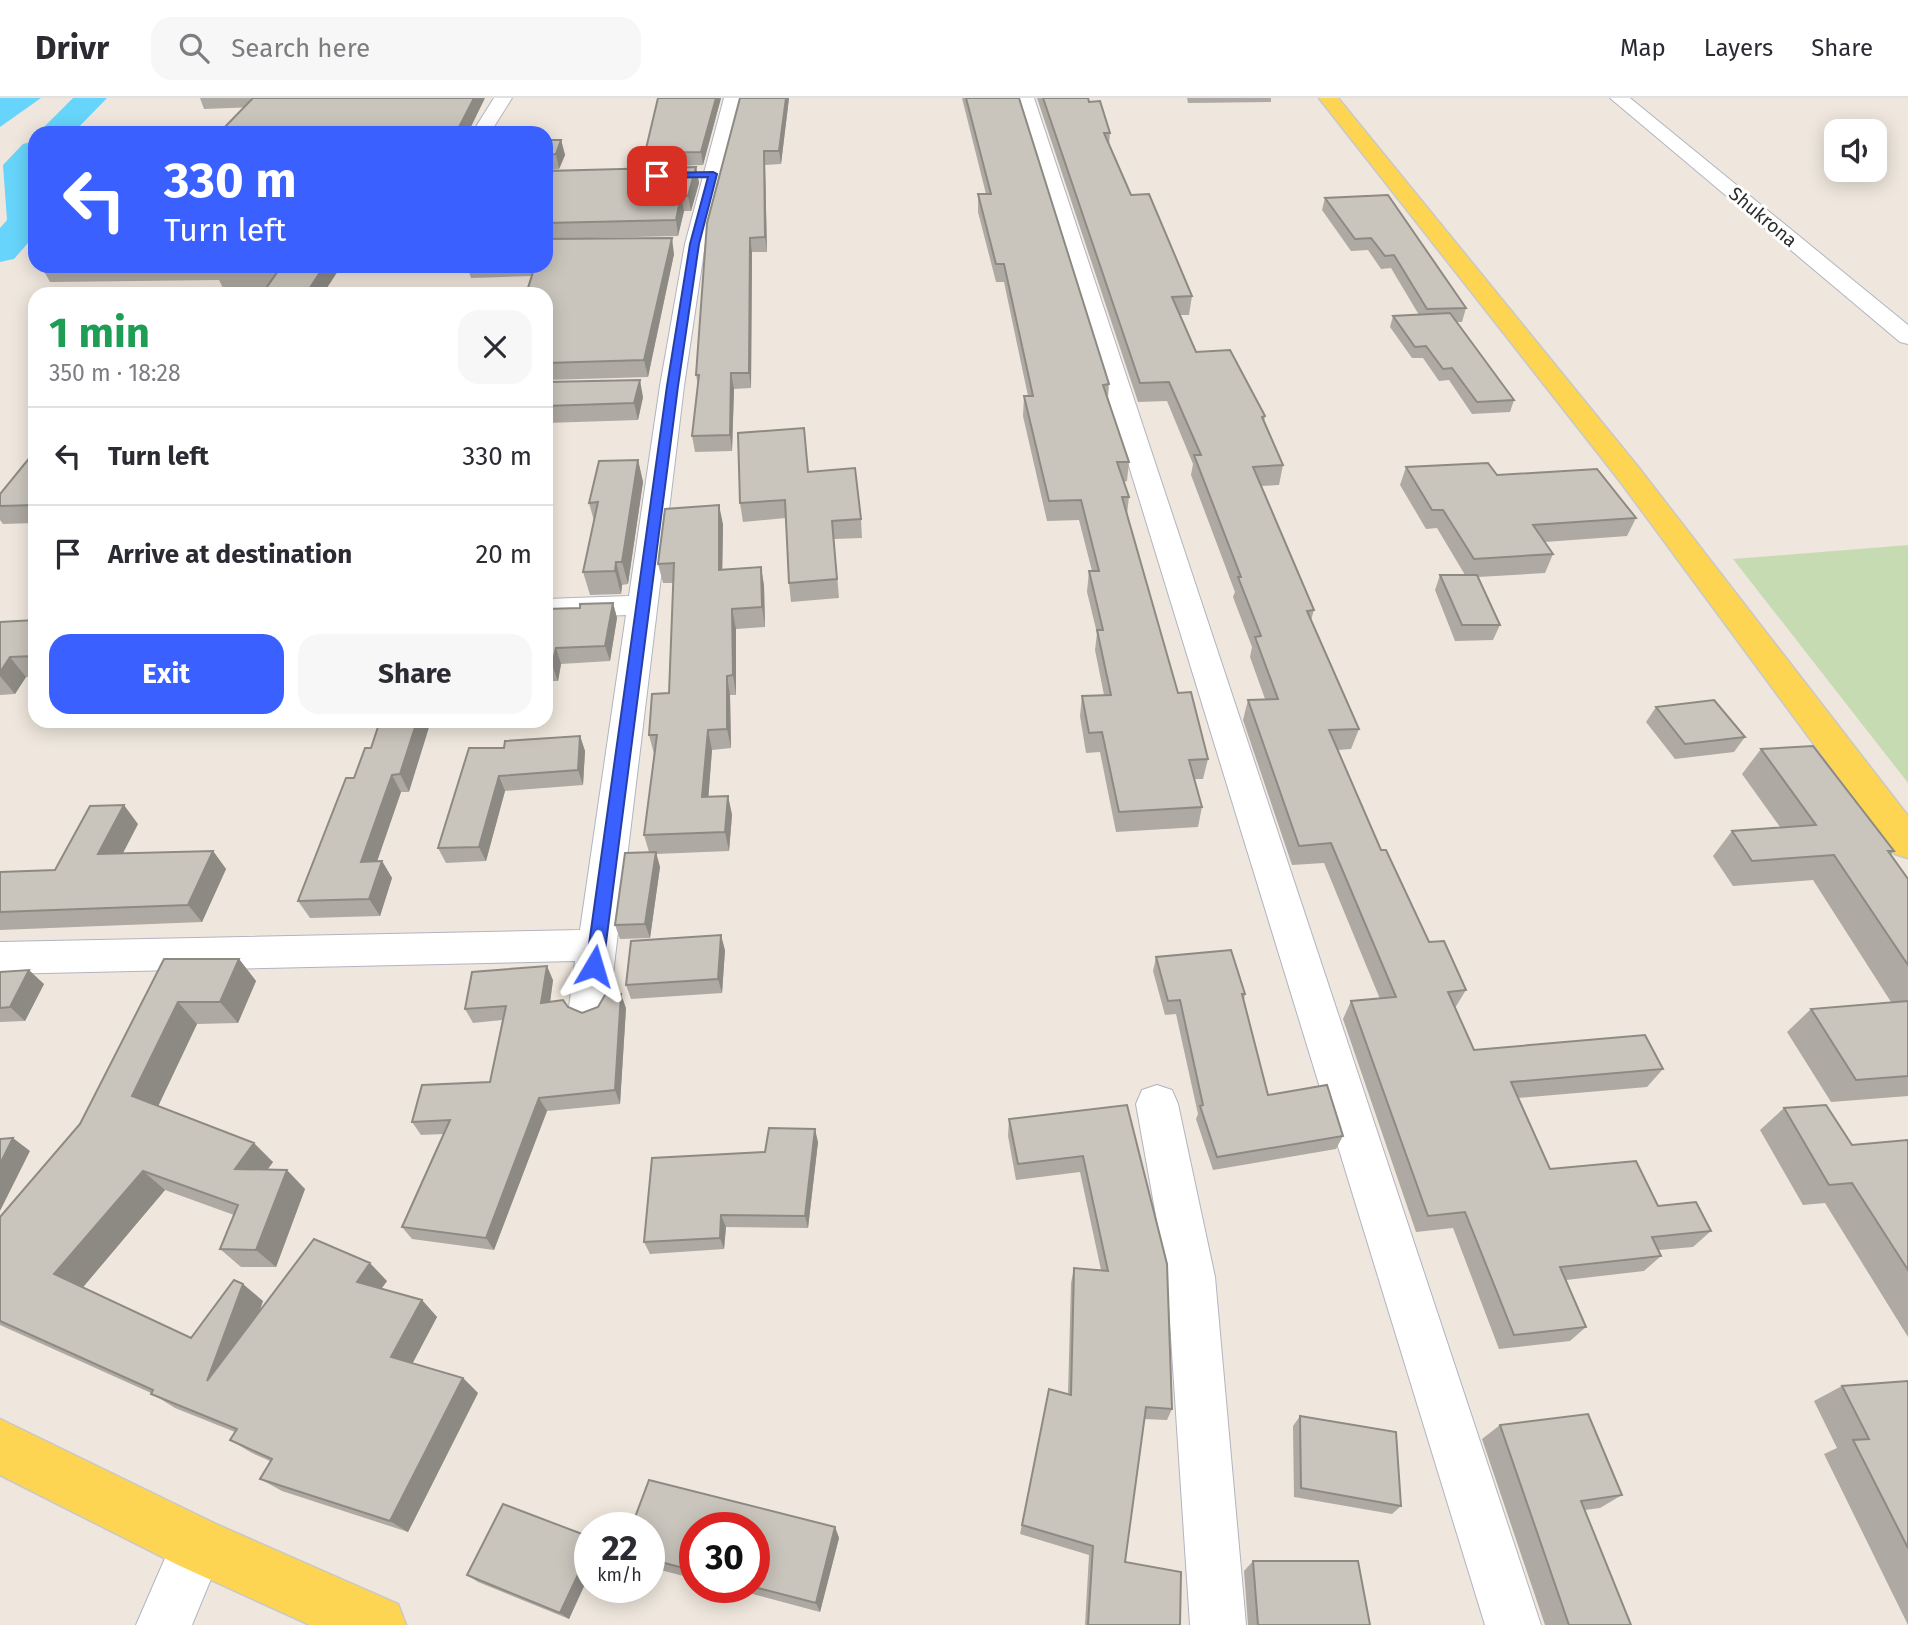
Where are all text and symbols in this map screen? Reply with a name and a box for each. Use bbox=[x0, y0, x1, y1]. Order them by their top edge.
search box bbox=[151, 17, 641, 80]
text: Drivr bbox=[35, 28, 109, 68]
icon: search bbox=[175, 29, 213, 67]
text: Search here bbox=[231, 33, 370, 64]
text: Map bbox=[1620, 34, 1666, 62]
text: Layers bbox=[1704, 34, 1773, 62]
text: Share bbox=[1811, 34, 1873, 62]
map controls bbox=[1824, 119, 1887, 182]
button: sound bbox=[1824, 119, 1887, 182]
pin bbox=[627, 146, 687, 206]
text: 330 m bbox=[164, 151, 297, 210]
icon: left bbox=[49, 154, 140, 245]
icon: arrive bbox=[638, 157, 676, 195]
street label: Shukrona bbox=[1724, 182, 1802, 252]
text: Turn left bbox=[164, 211, 286, 249]
text: 1 min bbox=[49, 308, 150, 358]
button: close bbox=[458, 310, 532, 384]
text: 350 m · 18:28 bbox=[49, 359, 181, 387]
icon: left bbox=[49, 437, 87, 475]
text: Turn left bbox=[108, 441, 209, 472]
text: 330 m bbox=[462, 441, 532, 472]
icon: arrive bbox=[49, 535, 87, 573]
text: Arrive at destination bbox=[108, 539, 352, 570]
text: 20 m bbox=[475, 539, 532, 570]
button: Exit bbox=[49, 634, 284, 714]
button: Share bbox=[298, 634, 532, 714]
position arrow bbox=[557, 929, 631, 1003]
speed limit sign: 30 bbox=[679, 1512, 770, 1603]
text: 22 bbox=[601, 1527, 638, 1569]
text: km/h bbox=[597, 1564, 642, 1586]

